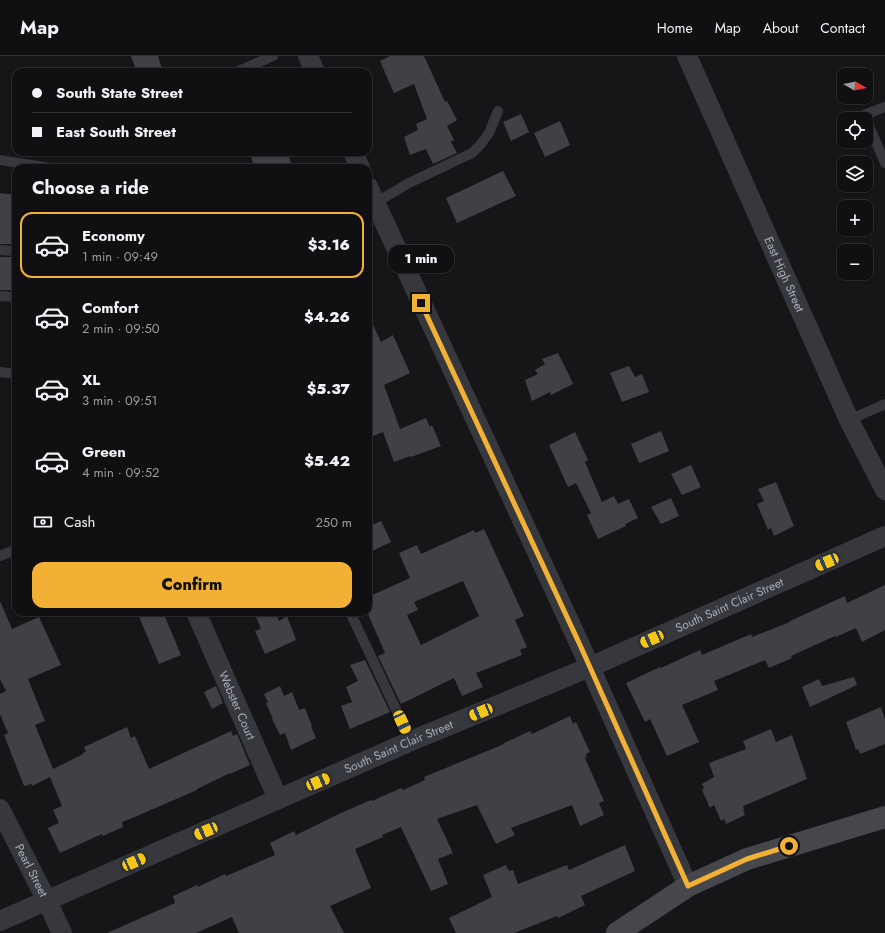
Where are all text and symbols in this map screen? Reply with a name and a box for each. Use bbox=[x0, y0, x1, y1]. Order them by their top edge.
text: Map bbox=[20, 14, 59, 41]
text: Home bbox=[657, 18, 693, 38]
text: Map bbox=[715, 18, 741, 38]
text: About bbox=[763, 18, 798, 38]
text: Contact bbox=[820, 18, 865, 38]
north arrow bbox=[837, 68, 873, 104]
map controls bbox=[837, 68, 873, 280]
text: South State Street bbox=[56, 82, 183, 104]
button: locate bbox=[837, 112, 873, 148]
text: East South Street bbox=[56, 121, 176, 143]
button: layers bbox=[837, 156, 873, 192]
text: Choose a ride bbox=[32, 175, 149, 201]
button: + bbox=[837, 200, 873, 236]
text: Economy bbox=[82, 225, 145, 247]
icon: car bbox=[34, 227, 70, 263]
text: $3.16 bbox=[308, 234, 350, 256]
street label: East High Street bbox=[760, 234, 809, 315]
button: − bbox=[837, 244, 873, 280]
callout: 1 min bbox=[388, 245, 454, 273]
text: 1 min · 09:49 bbox=[82, 247, 158, 266]
text: 1 min bbox=[405, 249, 437, 268]
route end bbox=[412, 294, 430, 312]
text: Comfort bbox=[82, 297, 139, 319]
icon: car bbox=[34, 299, 70, 335]
text: $4.26 bbox=[304, 306, 350, 328]
text: 2 min · 09:50 bbox=[82, 319, 160, 338]
text: XL bbox=[82, 369, 100, 391]
icon: car bbox=[34, 371, 70, 407]
text: $5.37 bbox=[307, 378, 350, 400]
text: 3 min · 09:51 bbox=[82, 391, 157, 410]
text: Green bbox=[82, 441, 126, 463]
icon: car bbox=[34, 443, 70, 479]
text: $5.42 bbox=[304, 450, 350, 472]
text: 4 min · 09:52 bbox=[82, 463, 159, 482]
icon: cash bbox=[32, 511, 54, 533]
text: Cash bbox=[64, 511, 95, 533]
text: 250 m bbox=[315, 513, 352, 532]
car bbox=[814, 552, 840, 572]
button: Confirm bbox=[32, 562, 352, 608]
street label: South Saint Clair Street bbox=[672, 573, 787, 637]
car bbox=[639, 629, 665, 649]
street label: Webster Court bbox=[214, 668, 260, 743]
car bbox=[468, 702, 494, 722]
car bbox=[391, 709, 413, 735]
street label: South Saint Clair Street bbox=[341, 716, 456, 778]
car bbox=[305, 772, 331, 792]
car bbox=[193, 821, 219, 841]
route start bbox=[780, 837, 798, 855]
street label: Pearl Street bbox=[10, 841, 53, 900]
car bbox=[121, 852, 147, 872]

